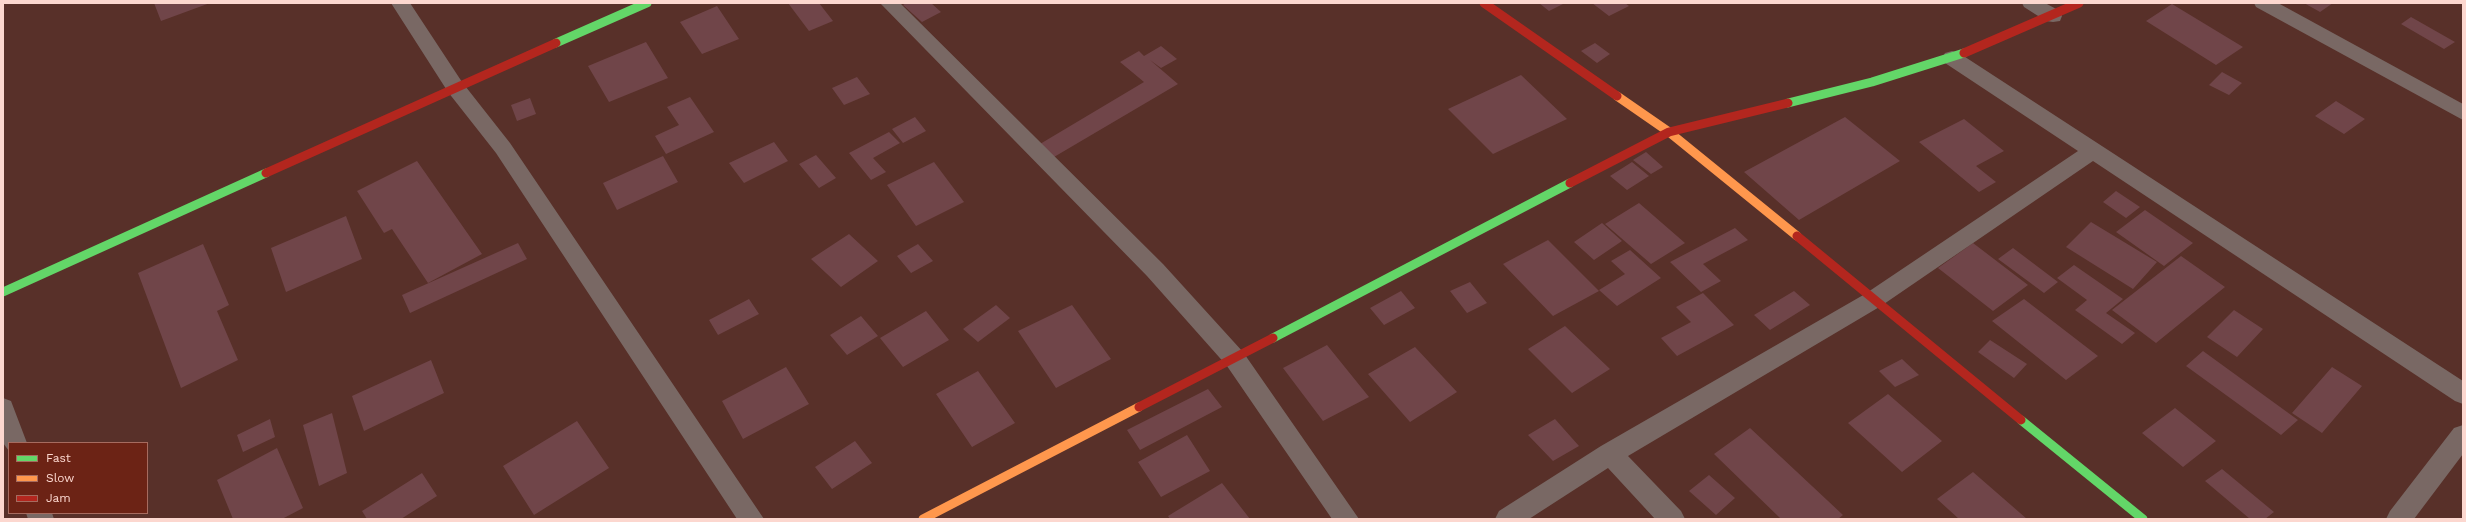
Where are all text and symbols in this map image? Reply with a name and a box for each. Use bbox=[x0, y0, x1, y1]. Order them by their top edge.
legend bbox=[8, 442, 148, 514]
text: Fast bbox=[46, 451, 71, 465]
text: Slow bbox=[46, 471, 74, 485]
text: Jam bbox=[46, 491, 71, 505]

